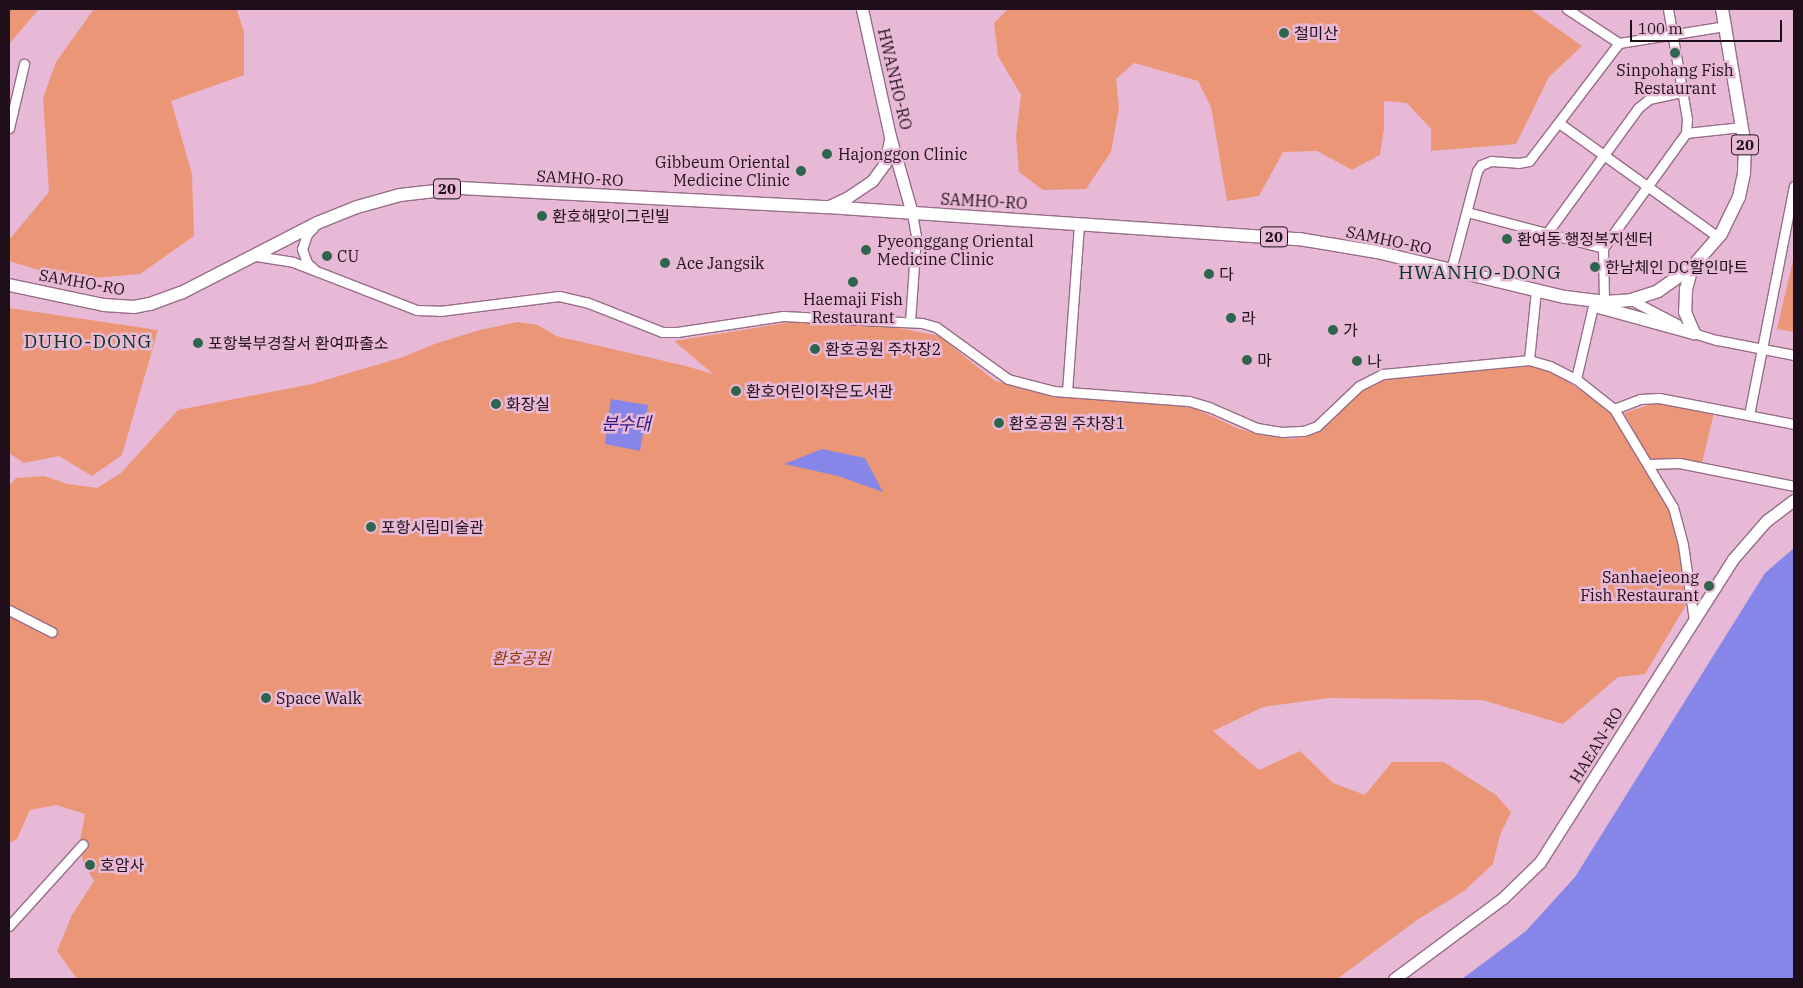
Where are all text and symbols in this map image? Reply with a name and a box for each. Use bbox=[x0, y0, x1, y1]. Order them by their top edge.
scale bar bbox=[1633, 10, 1786, 42]
text: 100 m bbox=[1638, 19, 1683, 38]
place label: 철미산 bbox=[1294, 23, 1338, 43]
street label: HWANHO-RO bbox=[874, 26, 916, 132]
marker: 철미산 bbox=[1278, 27, 1290, 39]
marker: Sinpohang Fish Restaurant bbox=[1669, 47, 1681, 59]
place label: Sinpohang Fish Restaurant bbox=[1616, 60, 1734, 98]
road number: 20 bbox=[1730, 132, 1760, 158]
place label: Hajonggon Clinic bbox=[838, 144, 967, 164]
marker: Hajonggon Clinic bbox=[820, 147, 834, 161]
place label: Gibbeum Oriental Medicine Clinic bbox=[655, 152, 790, 190]
marker: Gibbeum Oriental Medicine Clinic bbox=[794, 164, 808, 178]
street label: SAMHO-RO bbox=[536, 166, 624, 190]
road number: 20 bbox=[432, 176, 462, 202]
street label: SAMHO-RO bbox=[940, 189, 1028, 213]
place label: 환호해맞이그린빌 bbox=[552, 206, 670, 226]
marker: 환호해맞이그린빌 bbox=[536, 210, 548, 222]
street label: SAMHO-RO bbox=[1345, 222, 1433, 258]
road number: 20 bbox=[1259, 224, 1289, 250]
place label: 환여동 행정복지센터 bbox=[1517, 229, 1653, 249]
place label: Pyeonggang Oriental Medicine Clinic bbox=[877, 231, 1034, 269]
marker: 환여동 행정복지센터 bbox=[1501, 233, 1513, 245]
marker: Pyeonggang Oriental Medicine Clinic bbox=[859, 243, 873, 257]
place label: CU bbox=[337, 246, 359, 266]
marker: CU bbox=[321, 250, 333, 262]
place label: Ace Jangsik bbox=[676, 253, 764, 273]
marker: Ace Jangsik bbox=[658, 256, 672, 270]
place label: 한남체인 DC할인마트 bbox=[1605, 257, 1748, 277]
marker: 한남체인 DC할인마트 bbox=[1589, 261, 1601, 273]
district label: HWANHO-DONG bbox=[1397, 262, 1563, 284]
place label: 다 bbox=[1219, 264, 1234, 284]
street label: SAMHO-RO bbox=[38, 265, 126, 299]
marker: 다 bbox=[1203, 268, 1215, 280]
marker: Haemaji Fish Restaurant bbox=[847, 276, 859, 288]
place label: Haemaji Fish Restaurant bbox=[803, 289, 903, 327]
place label: 라 bbox=[1241, 308, 1256, 328]
marker: 라 bbox=[1225, 312, 1237, 324]
place label: 가 bbox=[1343, 320, 1358, 340]
marker: 가 bbox=[1327, 324, 1339, 336]
district label: DUHO-DONG bbox=[23, 331, 153, 353]
place label: 포항북부경찰서 환여파출소 bbox=[208, 333, 388, 353]
marker: 포항북부경찰서 환여파출소 bbox=[192, 337, 204, 349]
place label: 환호공원 주차장2 bbox=[825, 339, 941, 359]
marker: 환호공원 주차장2 bbox=[809, 343, 821, 355]
place label: 마 bbox=[1257, 350, 1272, 370]
place label: 나 bbox=[1367, 351, 1382, 371]
marker: 마 bbox=[1241, 354, 1253, 366]
marker: 나 bbox=[1351, 355, 1363, 367]
place label: 환호어린이작은도서관 bbox=[746, 381, 893, 401]
marker: 환호어린이작은도서관 bbox=[730, 385, 742, 397]
place label: 화장실 bbox=[506, 394, 550, 414]
marker: 화장실 bbox=[490, 398, 502, 410]
water label: 분수대 bbox=[601, 413, 651, 435]
place label: 환호공원 주차장1 bbox=[1009, 413, 1125, 433]
marker: 환호공원 주차장1 bbox=[993, 417, 1005, 429]
place label: 포항시립미술관 bbox=[381, 517, 484, 537]
marker: 포항시립미술관 bbox=[365, 521, 377, 533]
place label: Sanhaejeong Fish Restaurant bbox=[1580, 567, 1699, 605]
marker: Sanhaejeong Fish Restaurant bbox=[1703, 580, 1715, 592]
park label: 환호공원 bbox=[492, 648, 550, 668]
place label: Space Walk bbox=[276, 688, 362, 708]
marker: Space Walk bbox=[260, 692, 272, 704]
street label: HAEAN-RO bbox=[1565, 704, 1627, 786]
place label: 호암사 bbox=[100, 855, 144, 875]
marker: 호암사 bbox=[84, 859, 96, 871]

